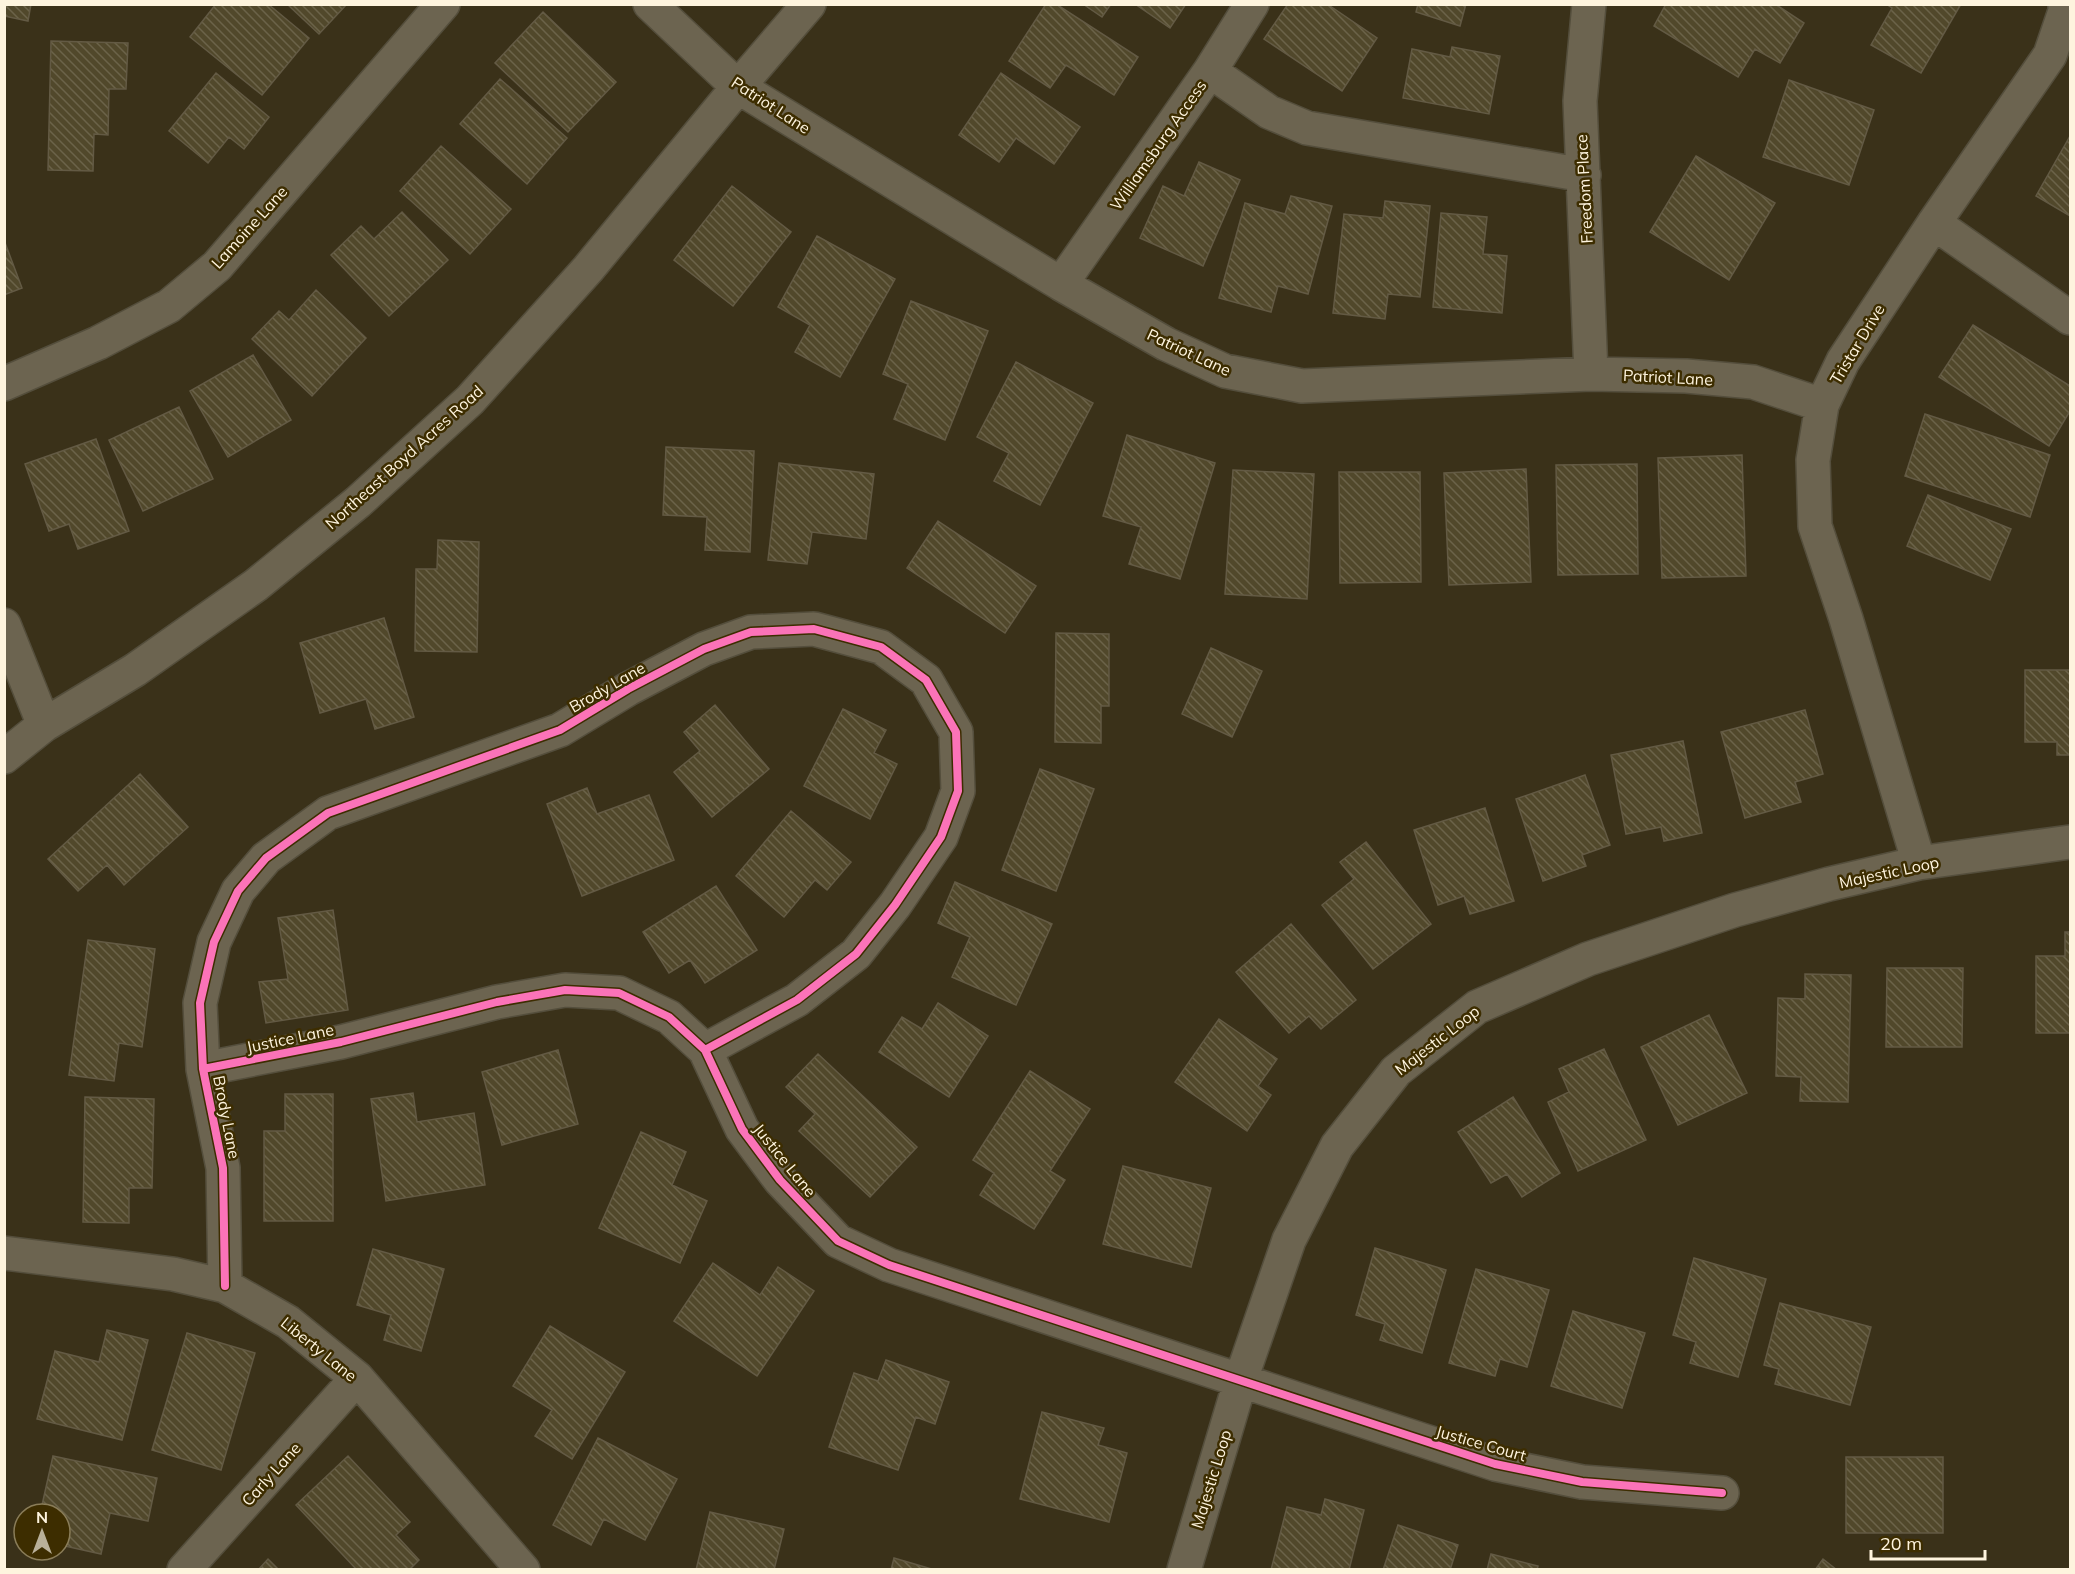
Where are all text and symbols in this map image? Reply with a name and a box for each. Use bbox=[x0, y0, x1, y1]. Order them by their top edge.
street label: Patriot Lane bbox=[728, 72, 814, 138]
street label: Williamsburg Access bbox=[1105, 76, 1211, 214]
street label: Freedom Place bbox=[1571, 134, 1597, 244]
street label: Lamoine Lane bbox=[207, 182, 291, 272]
street label: Tristar Drive bbox=[1825, 300, 1889, 388]
street label: Patriot Lane bbox=[1144, 324, 1234, 380]
street label: Patriot Lane bbox=[1622, 365, 1714, 389]
street label: Northeast Boyd Acres Road bbox=[321, 381, 487, 533]
street label: Brody Lane bbox=[565, 657, 649, 717]
street label: Majestic Loop bbox=[1837, 852, 1941, 892]
street label: Majestic Loop bbox=[1391, 1001, 1483, 1079]
street label: Justice Lane bbox=[244, 1019, 336, 1057]
street label: Brody Lane bbox=[209, 1074, 245, 1160]
street label: Justice Lane bbox=[749, 1119, 821, 1201]
street label: Liberty Lane bbox=[277, 1312, 361, 1386]
street label: Justice Court bbox=[1434, 1421, 1529, 1466]
street label: Majestic Loop bbox=[1187, 1427, 1235, 1531]
street label: Carly Lane bbox=[237, 1438, 305, 1510]
north arrow bbox=[12, 1502, 72, 1562]
text: N bbox=[36, 1507, 48, 1527]
scale bar bbox=[1871, 1523, 1985, 1561]
text: 20 m bbox=[1880, 1532, 1922, 1555]

